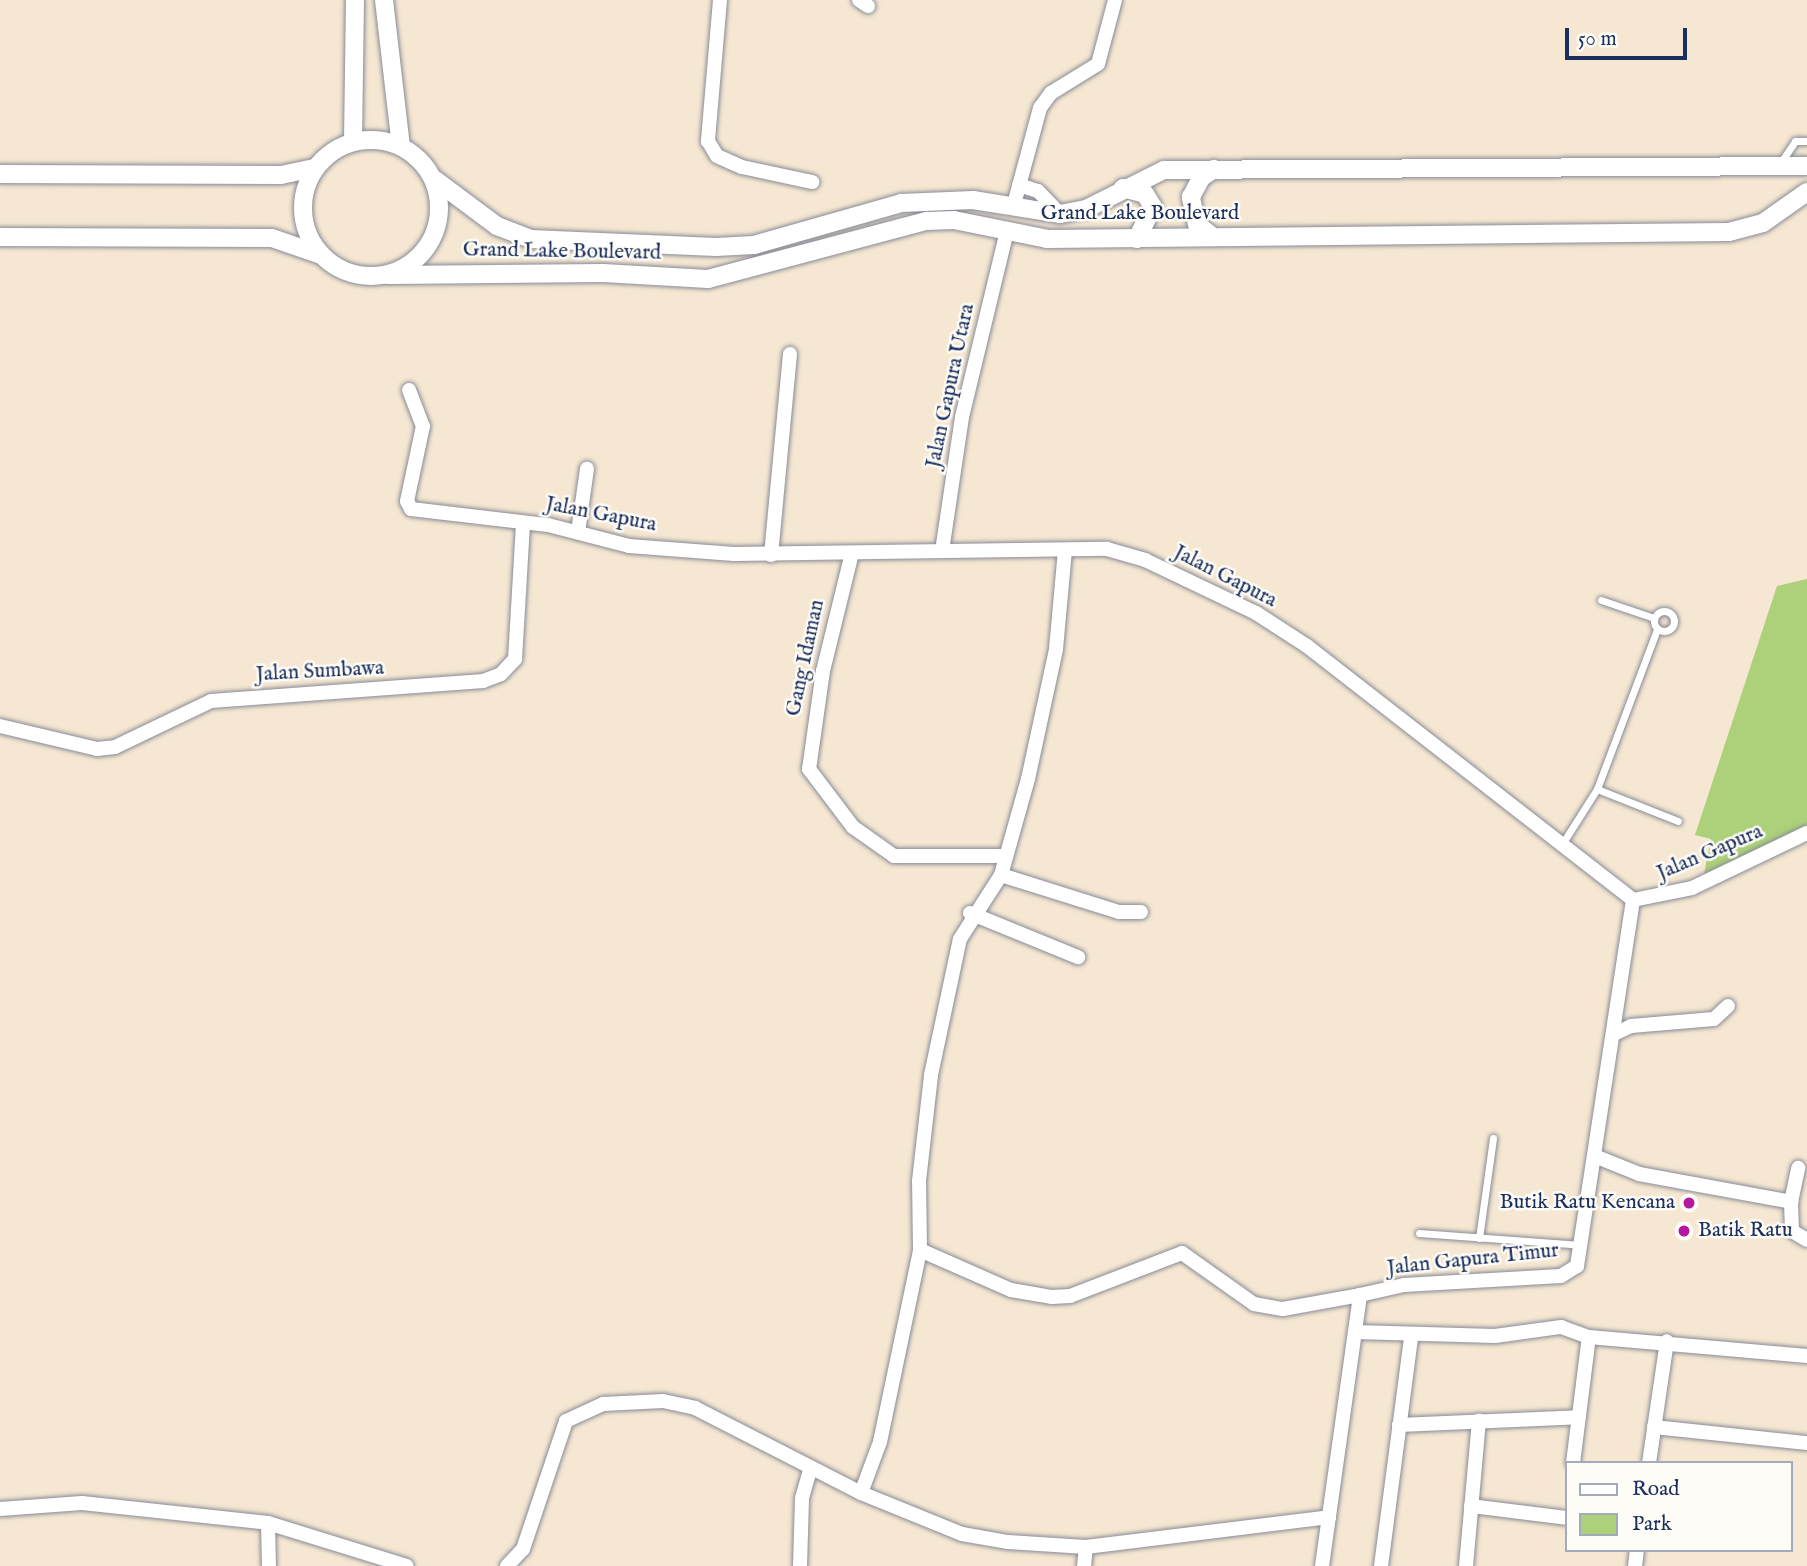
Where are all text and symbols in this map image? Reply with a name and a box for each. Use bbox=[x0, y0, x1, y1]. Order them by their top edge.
scale bar bbox=[1569, 14, 1692, 58]
text: 50 m bbox=[1578, 26, 1617, 53]
street label: Grand Lake Boulevard bbox=[1041, 201, 1239, 227]
street label: Grand Lake Boulevard bbox=[463, 238, 661, 266]
street label: Jalan Gapura Utara bbox=[921, 302, 981, 470]
street label: Jalan Gapura bbox=[543, 492, 659, 538]
street label: Jalan Gapura bbox=[1169, 540, 1281, 614]
street label: Gang Idaman bbox=[781, 597, 831, 719]
street label: Jalan Sumbawa bbox=[255, 656, 385, 688]
street label: Jalan Gapura bbox=[1653, 819, 1767, 887]
place label: Butik Ratu Kencana bbox=[1500, 1190, 1675, 1216]
marker: Butik Ratu Kencana bbox=[1681, 1195, 1697, 1211]
place label: Batik Ratu bbox=[1698, 1218, 1793, 1244]
marker: Batik Ratu bbox=[1676, 1223, 1692, 1239]
street label: Jalan Gapura Timur bbox=[1386, 1238, 1560, 1282]
legend bbox=[1566, 1461, 1793, 1552]
text: Road bbox=[1632, 1476, 1679, 1503]
text: Park bbox=[1632, 1511, 1672, 1538]

